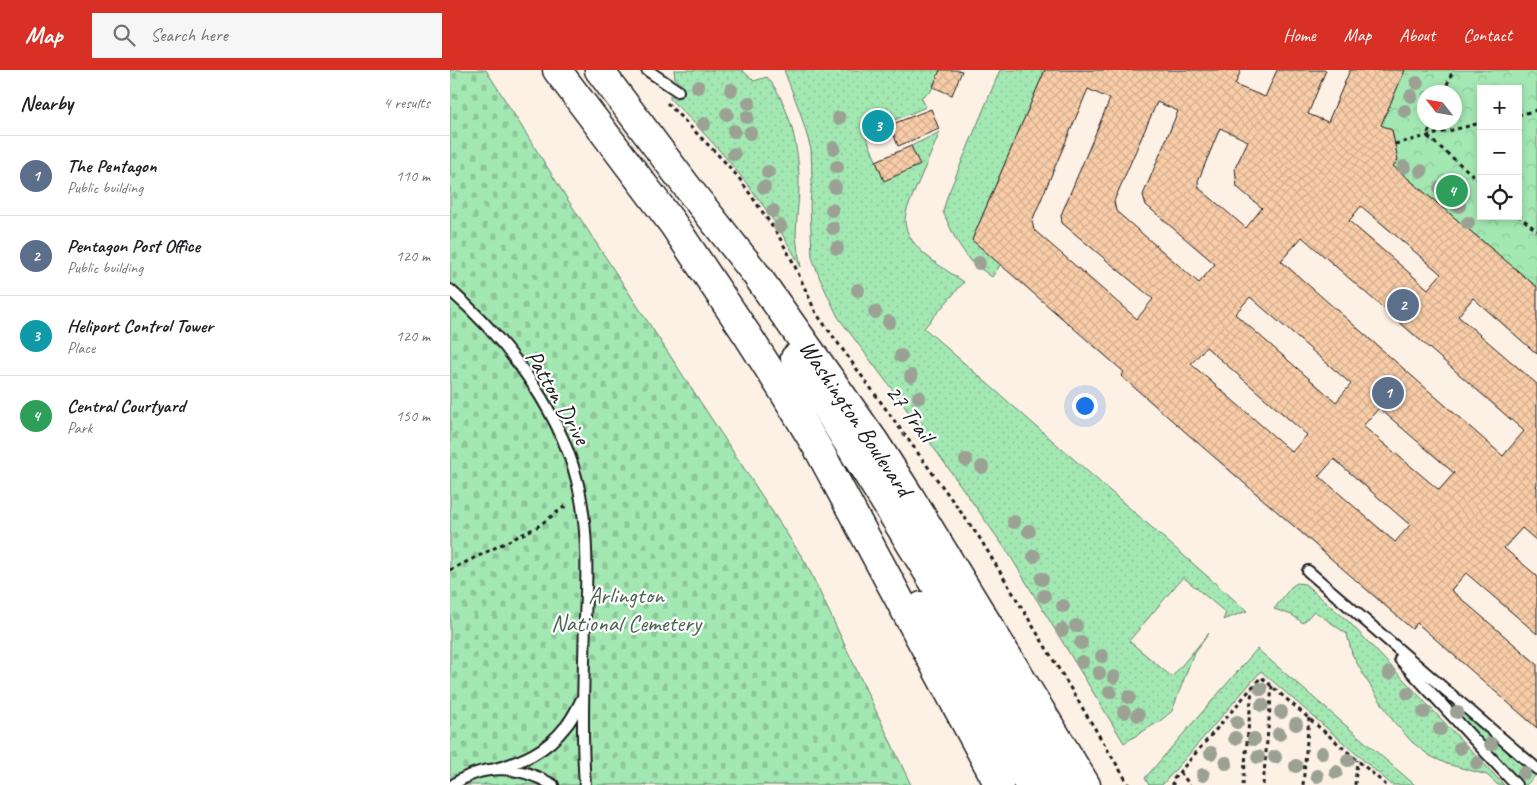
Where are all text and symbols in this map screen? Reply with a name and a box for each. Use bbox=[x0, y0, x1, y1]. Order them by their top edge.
search box bbox=[92, 13, 442, 58]
text: Map bbox=[25, 20, 62, 50]
icon: search bbox=[110, 21, 138, 49]
text: Search here bbox=[150, 23, 228, 47]
text: Home bbox=[1283, 24, 1316, 46]
text: Map bbox=[1344, 24, 1371, 46]
text: About bbox=[1399, 24, 1435, 46]
text: Contact bbox=[1463, 24, 1512, 46]
north arrow bbox=[1417, 85, 1462, 130]
map controls bbox=[1477, 85, 1522, 220]
button: + bbox=[1477, 85, 1522, 130]
text: Nearby bbox=[20, 90, 73, 116]
text: 4 results bbox=[383, 93, 430, 113]
pin: 3 bbox=[862, 107, 894, 145]
button: − bbox=[1477, 130, 1522, 175]
text: The Pentagon bbox=[67, 154, 156, 178]
text: 1 bbox=[32, 166, 40, 186]
text: 110 m bbox=[396, 166, 430, 186]
pin: 4 bbox=[1436, 172, 1468, 210]
button: locate bbox=[1477, 175, 1522, 220]
text: Public building bbox=[67, 178, 143, 198]
text: Pentagon Post Office bbox=[67, 234, 200, 258]
text: 2 bbox=[32, 246, 40, 266]
text: 120 m bbox=[396, 246, 430, 266]
text: Public building bbox=[67, 258, 143, 278]
pin: 2 bbox=[1387, 286, 1419, 324]
text: Heliport Control Tower bbox=[67, 314, 213, 338]
text: 3 bbox=[32, 326, 40, 346]
text: 120 m bbox=[396, 326, 430, 346]
street label: Washington Boulevard bbox=[793, 334, 921, 505]
text: Place bbox=[67, 338, 95, 358]
street label: Patton Drive bbox=[519, 344, 598, 452]
pin: 1 bbox=[1372, 374, 1404, 412]
street label: 27 Trail bbox=[879, 378, 943, 451]
your location bbox=[1072, 393, 1098, 419]
text: Central Courtyard bbox=[67, 394, 185, 418]
text: 4 bbox=[32, 406, 40, 426]
text: 150 m bbox=[396, 406, 430, 426]
text: Park bbox=[67, 418, 92, 438]
park label: Arlington National Cemetery bbox=[551, 580, 703, 638]

